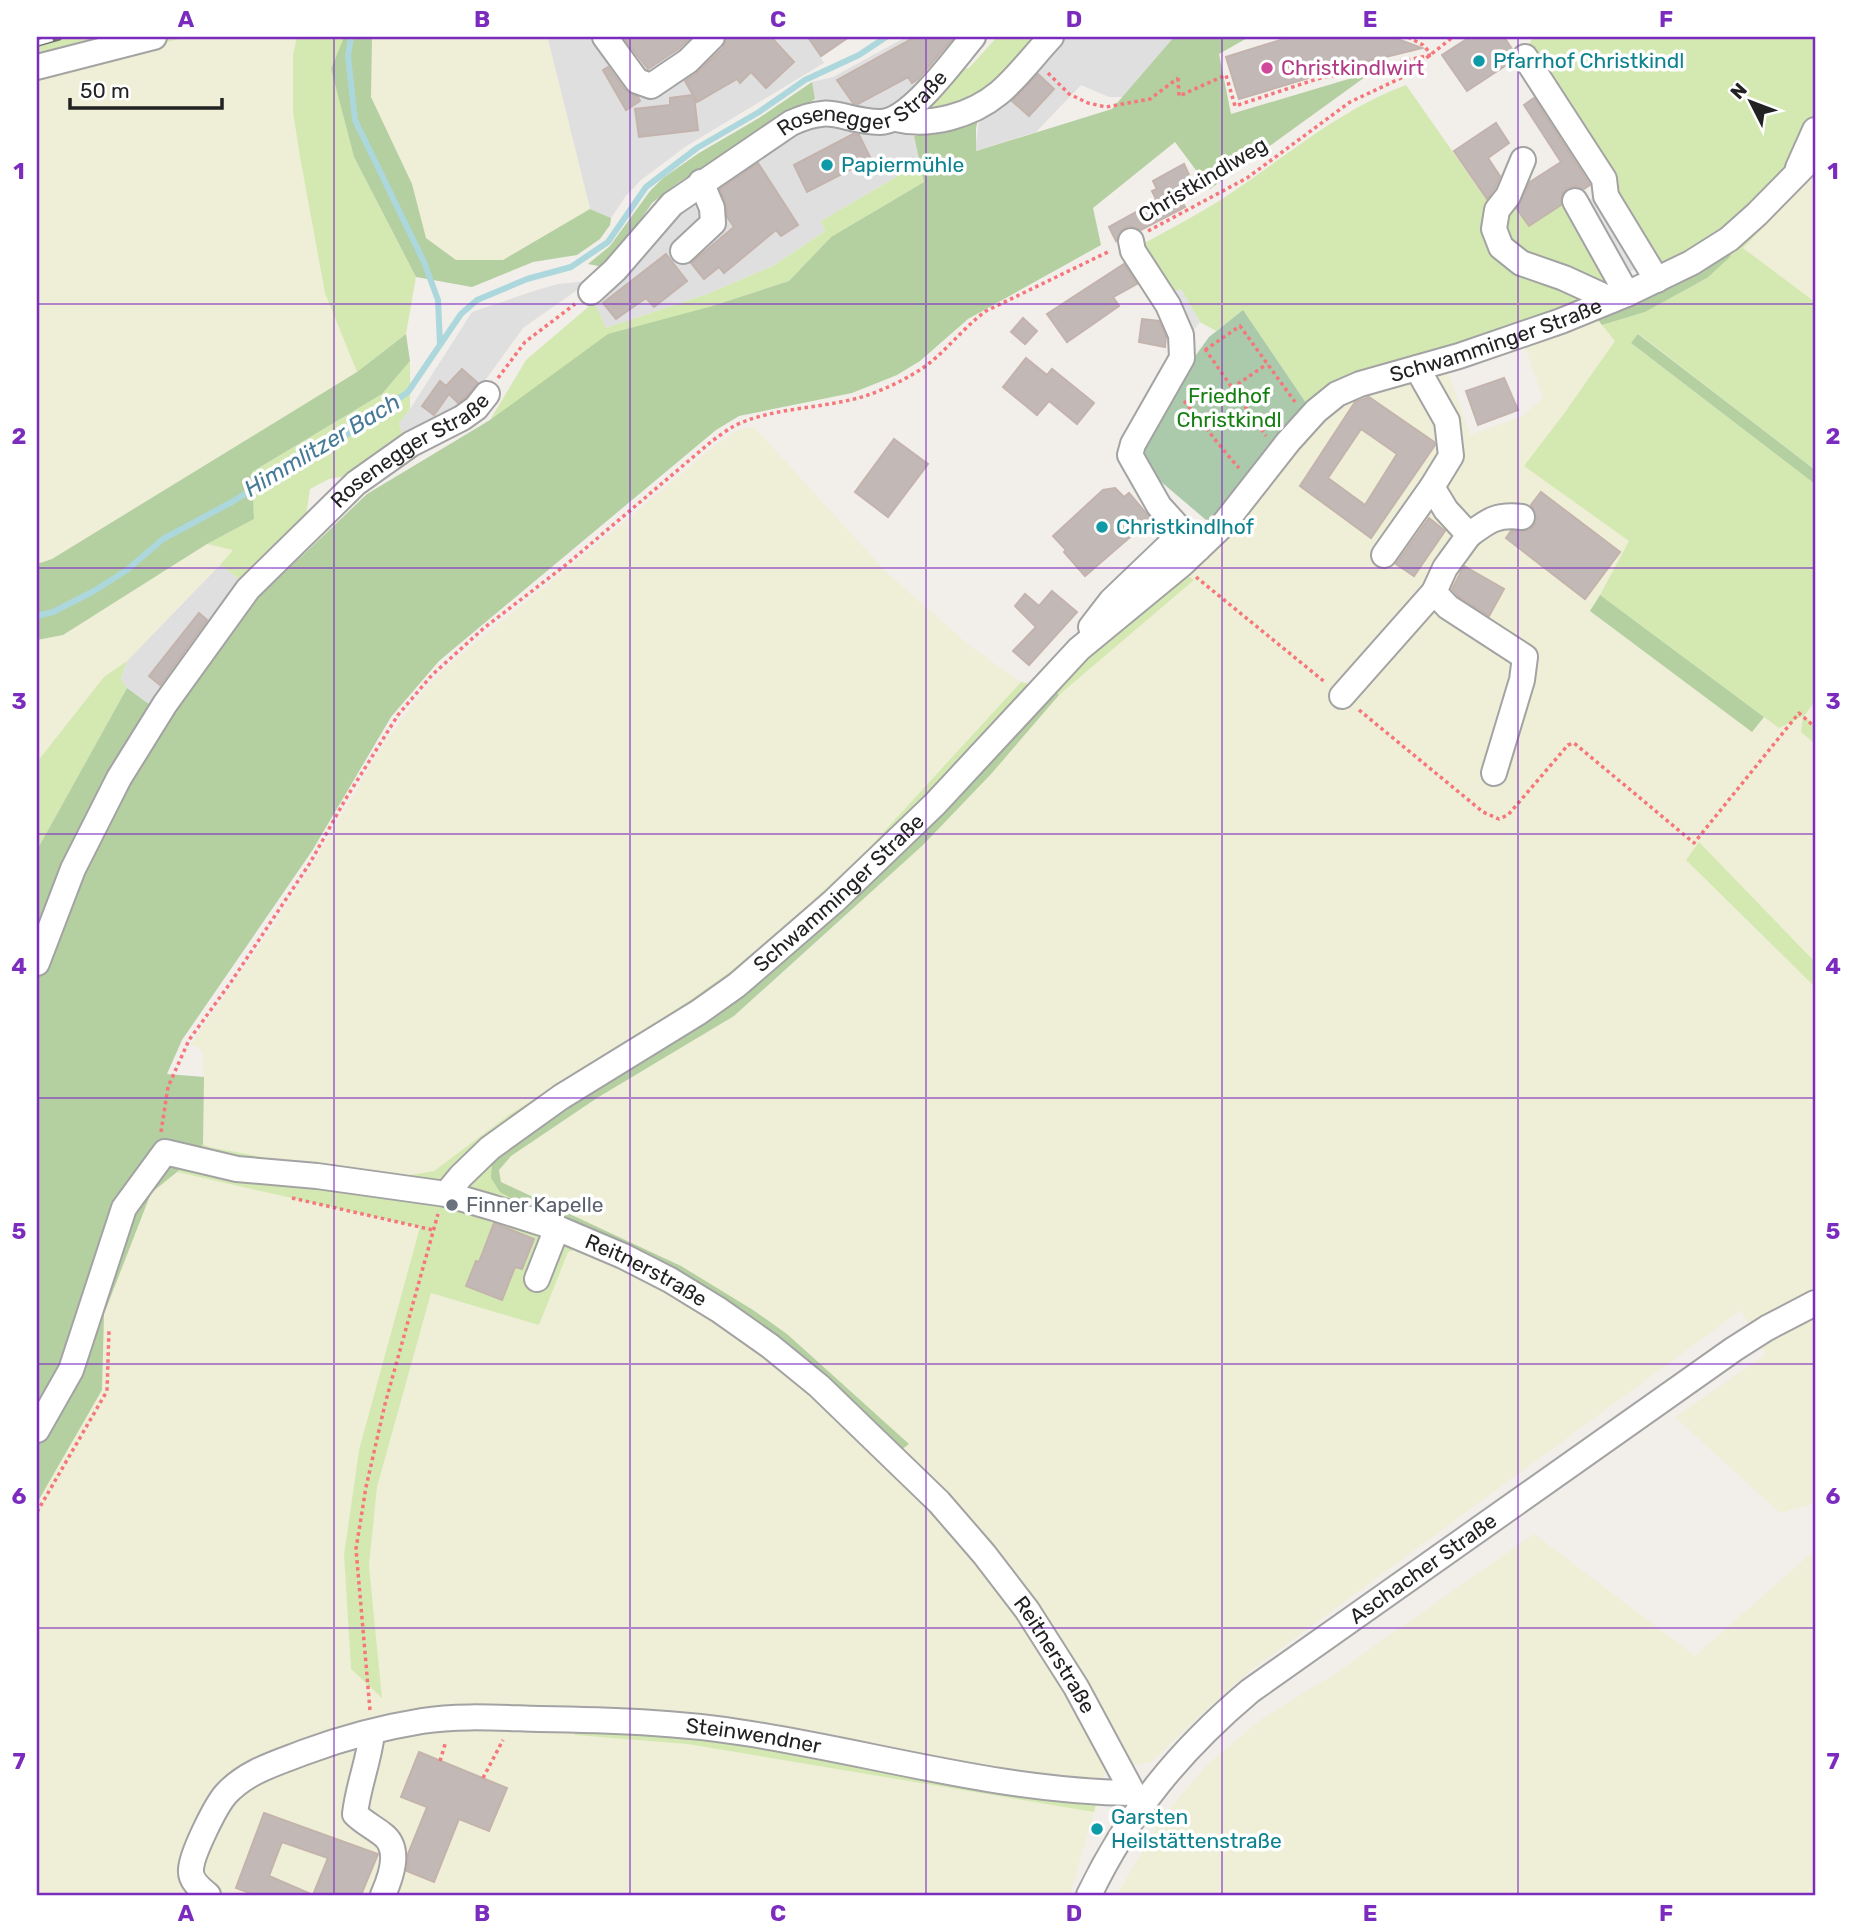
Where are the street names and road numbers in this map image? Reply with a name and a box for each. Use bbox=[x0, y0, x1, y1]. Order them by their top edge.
street label: Rosenegger Straße bbox=[772, 65, 952, 141]
street label: Christkindlweg bbox=[1134, 131, 1272, 228]
street label: Schwamminger Straße bbox=[1387, 293, 1606, 387]
street label: Rosenegger Straße bbox=[325, 388, 495, 513]
street label: Schwamminger Straße bbox=[748, 808, 929, 977]
street label: Reitnerstraße bbox=[582, 1228, 712, 1312]
street label: Aschacher Straße bbox=[1344, 1508, 1501, 1629]
street label: Reitnerstraße bbox=[1009, 1591, 1101, 1718]
street label: Steinwendner bbox=[685, 1713, 823, 1758]

